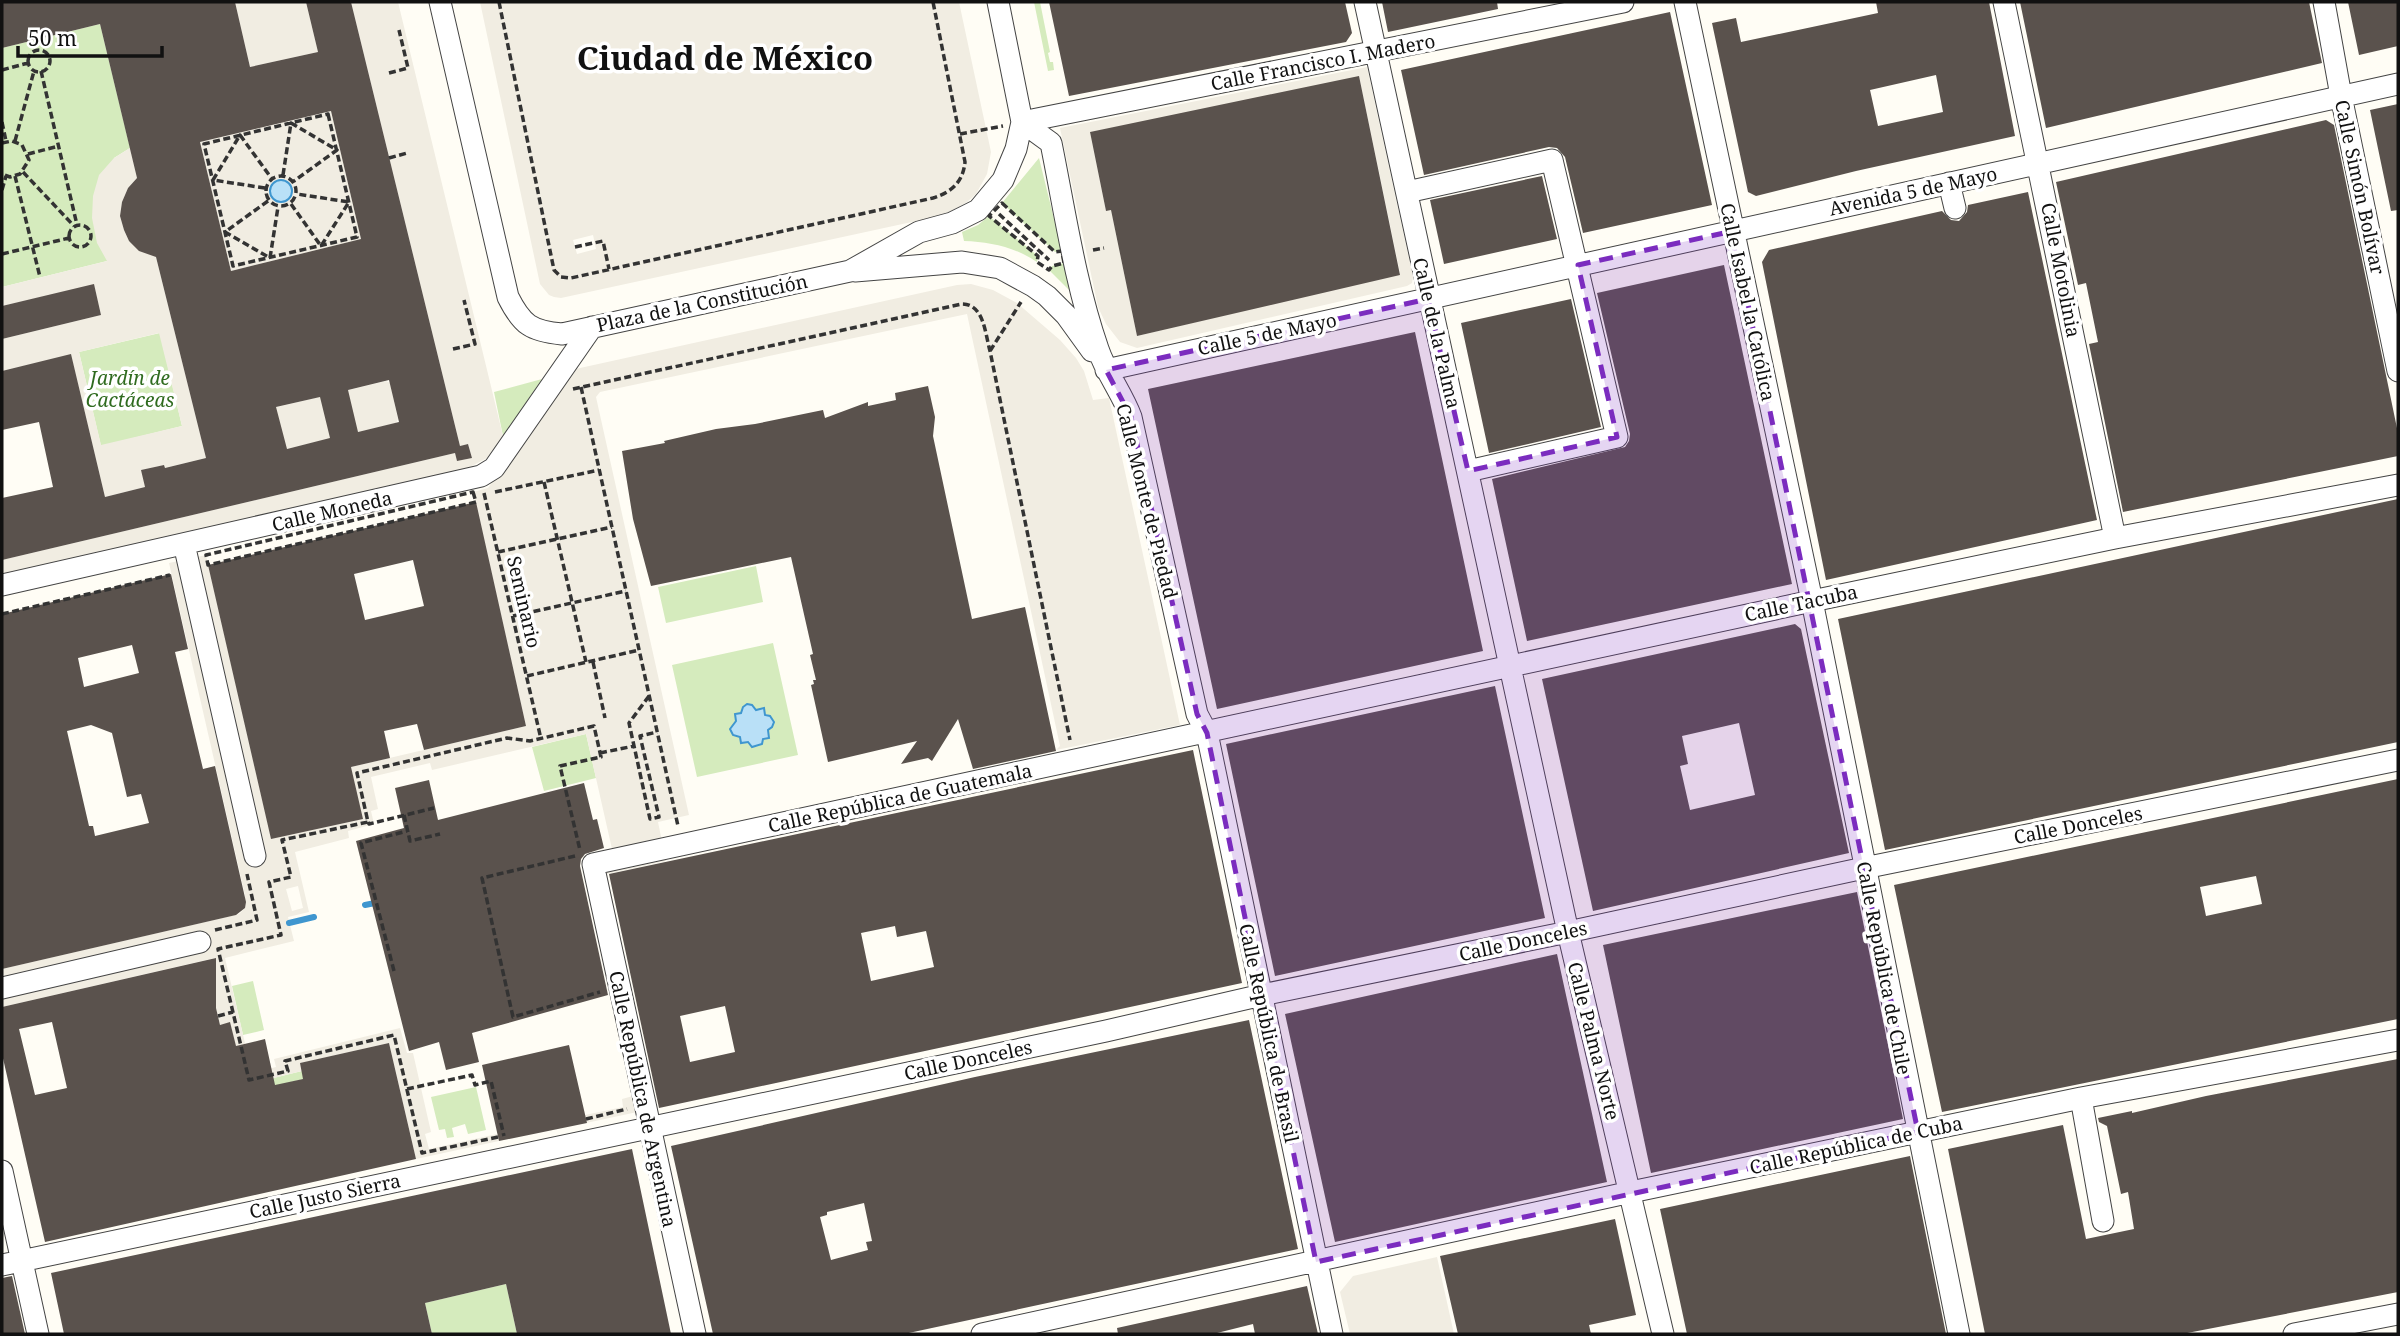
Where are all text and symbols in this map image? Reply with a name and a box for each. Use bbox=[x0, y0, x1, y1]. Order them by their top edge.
scale bar bbox=[18, 14, 161, 58]
text: 50 m bbox=[28, 24, 77, 52]
street label: Calle Francisco I. Madero bbox=[1209, 27, 1437, 97]
district label: Ciudad de México bbox=[577, 35, 873, 80]
street label: Calle Simón Bolívar bbox=[2329, 97, 2391, 277]
street label: Avenida 5 de Mayo bbox=[1827, 160, 1999, 222]
street label: Calle Motolinia bbox=[2035, 200, 2087, 340]
street label: Calle Isabel la Católica bbox=[1714, 201, 1782, 403]
street label: Calle de la Palma bbox=[1407, 255, 1467, 411]
street label: Plaza de la Constitución bbox=[594, 268, 810, 338]
street label: Calle 5 de Mayo bbox=[1195, 307, 1339, 361]
park label: Jardín de Cactáceas bbox=[86, 365, 174, 413]
street label: Calle Monte de Piedad bbox=[1110, 401, 1184, 602]
street label: Calle Moneda bbox=[269, 485, 395, 537]
street label: Seminario bbox=[501, 554, 547, 650]
street label: Calle Tacuba bbox=[1742, 578, 1860, 628]
street label: Calle República de Guatemala bbox=[766, 757, 1034, 839]
street label: Calle Donceles bbox=[2012, 800, 2144, 850]
street label: Calle República de Chile bbox=[1851, 859, 1917, 1077]
street label: Calle Donceles bbox=[1457, 915, 1589, 967]
street label: Calle República de Brasil bbox=[1233, 921, 1305, 1145]
street label: Calle Palma Norte bbox=[1562, 959, 1626, 1123]
street label: Calle República de Argentina bbox=[603, 968, 683, 1230]
street label: Calle Donceles bbox=[902, 1034, 1034, 1086]
street label: Calle República de Cuba bbox=[1747, 1110, 1965, 1180]
street label: Calle Justo Sierra bbox=[247, 1167, 403, 1225]

